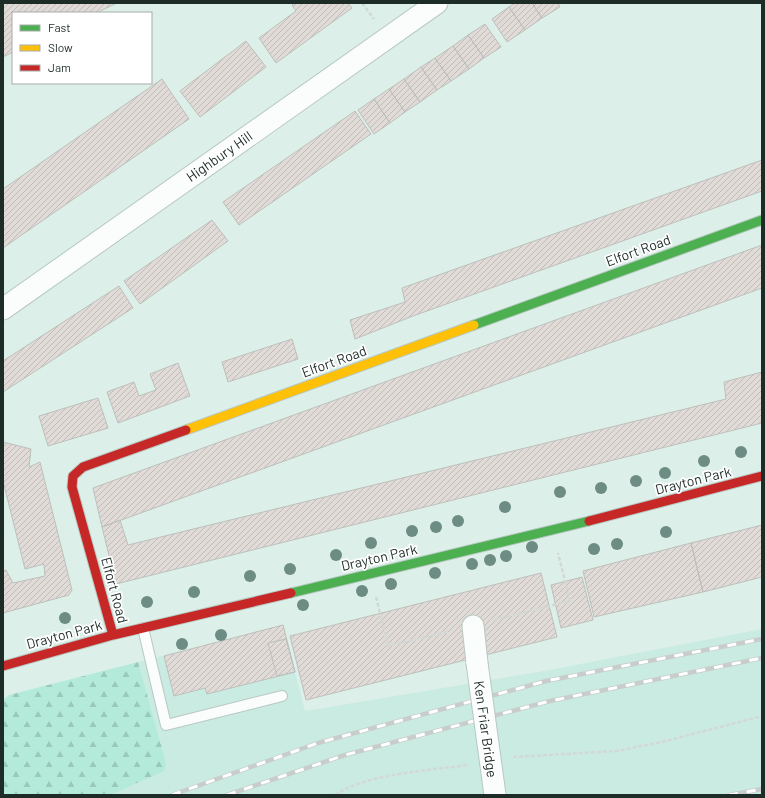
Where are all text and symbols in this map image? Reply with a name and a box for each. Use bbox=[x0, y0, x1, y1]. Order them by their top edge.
legend bbox=[12, 12, 152, 84]
text: Fast bbox=[48, 20, 71, 34]
text: Slow bbox=[48, 40, 73, 54]
text: Jam bbox=[48, 60, 71, 74]
street label: Highbury Hill bbox=[183, 127, 255, 185]
street label: Elfort Road bbox=[603, 230, 673, 270]
street label: Elfort Road bbox=[299, 341, 369, 381]
street label: Drayton Park bbox=[653, 462, 733, 498]
street label: Drayton Park bbox=[339, 540, 419, 574]
street label: Elfort Road bbox=[98, 555, 132, 625]
street label: Drayton Park bbox=[24, 616, 104, 652]
street label: Ken Friar Bridge bbox=[471, 679, 501, 779]

